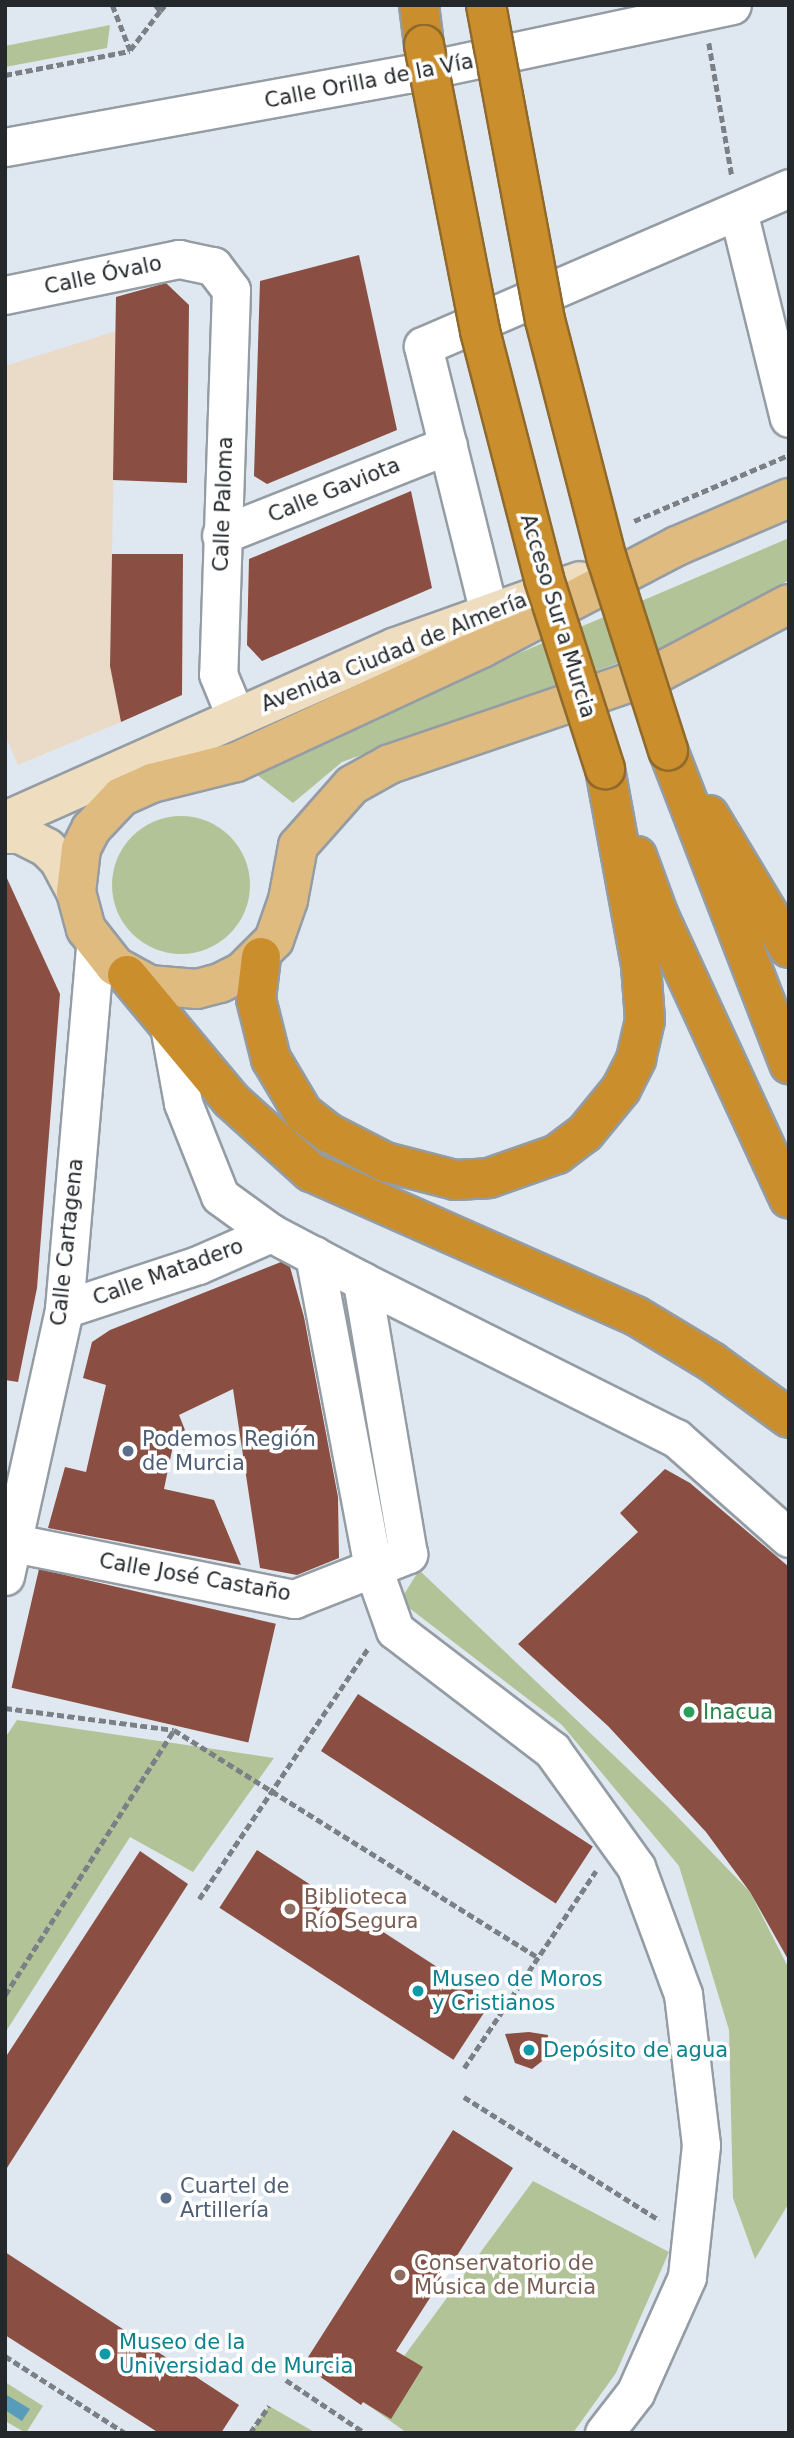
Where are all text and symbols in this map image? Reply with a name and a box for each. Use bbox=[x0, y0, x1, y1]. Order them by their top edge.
street label: Calle Orilla de la Vía bbox=[262, 48, 476, 114]
street label: Calle Óvalo bbox=[42, 250, 164, 300]
street label: Calle Paloma bbox=[208, 436, 238, 572]
street label: Calle Gaviota bbox=[264, 452, 404, 528]
street label: Acceso Sur a Murcia bbox=[515, 511, 601, 721]
street label: Avenida Ciudad de Almería bbox=[257, 587, 531, 717]
street label: Calle Cartagena bbox=[46, 1157, 88, 1327]
street label: Calle Matadero bbox=[89, 1233, 247, 1311]
place label: Podemos Región de Murcia bbox=[142, 1426, 316, 1476]
marker: Podemos Región de Murcia bbox=[120, 1443, 136, 1459]
street label: Calle José Castaño bbox=[97, 1548, 293, 1606]
place label: Inacua bbox=[703, 1699, 773, 1725]
marker: Inacua bbox=[681, 1704, 697, 1720]
place label: Biblioteca Río Segura bbox=[304, 1884, 418, 1934]
marker: Biblioteca Río Segura bbox=[282, 1901, 298, 1917]
place label: Museo de Moros y Cristianos bbox=[432, 1966, 603, 2016]
marker: Museo de Moros y Cristianos bbox=[410, 1983, 426, 1999]
place label: Depósito de agua bbox=[543, 2037, 728, 2063]
marker: Depósito de agua bbox=[521, 2042, 537, 2058]
place label: Cuartel de Artillería bbox=[180, 2173, 289, 2223]
marker: Cuartel de Artillería bbox=[158, 2190, 174, 2206]
place label: Conservatorio de Música de Murcia bbox=[414, 2250, 596, 2300]
marker: Conservatorio de Música de Murcia bbox=[392, 2267, 408, 2283]
place label: Museo de la Universidad de Murcia bbox=[119, 2329, 353, 2379]
marker: Museo de la Universidad de Murcia bbox=[97, 2346, 113, 2362]

